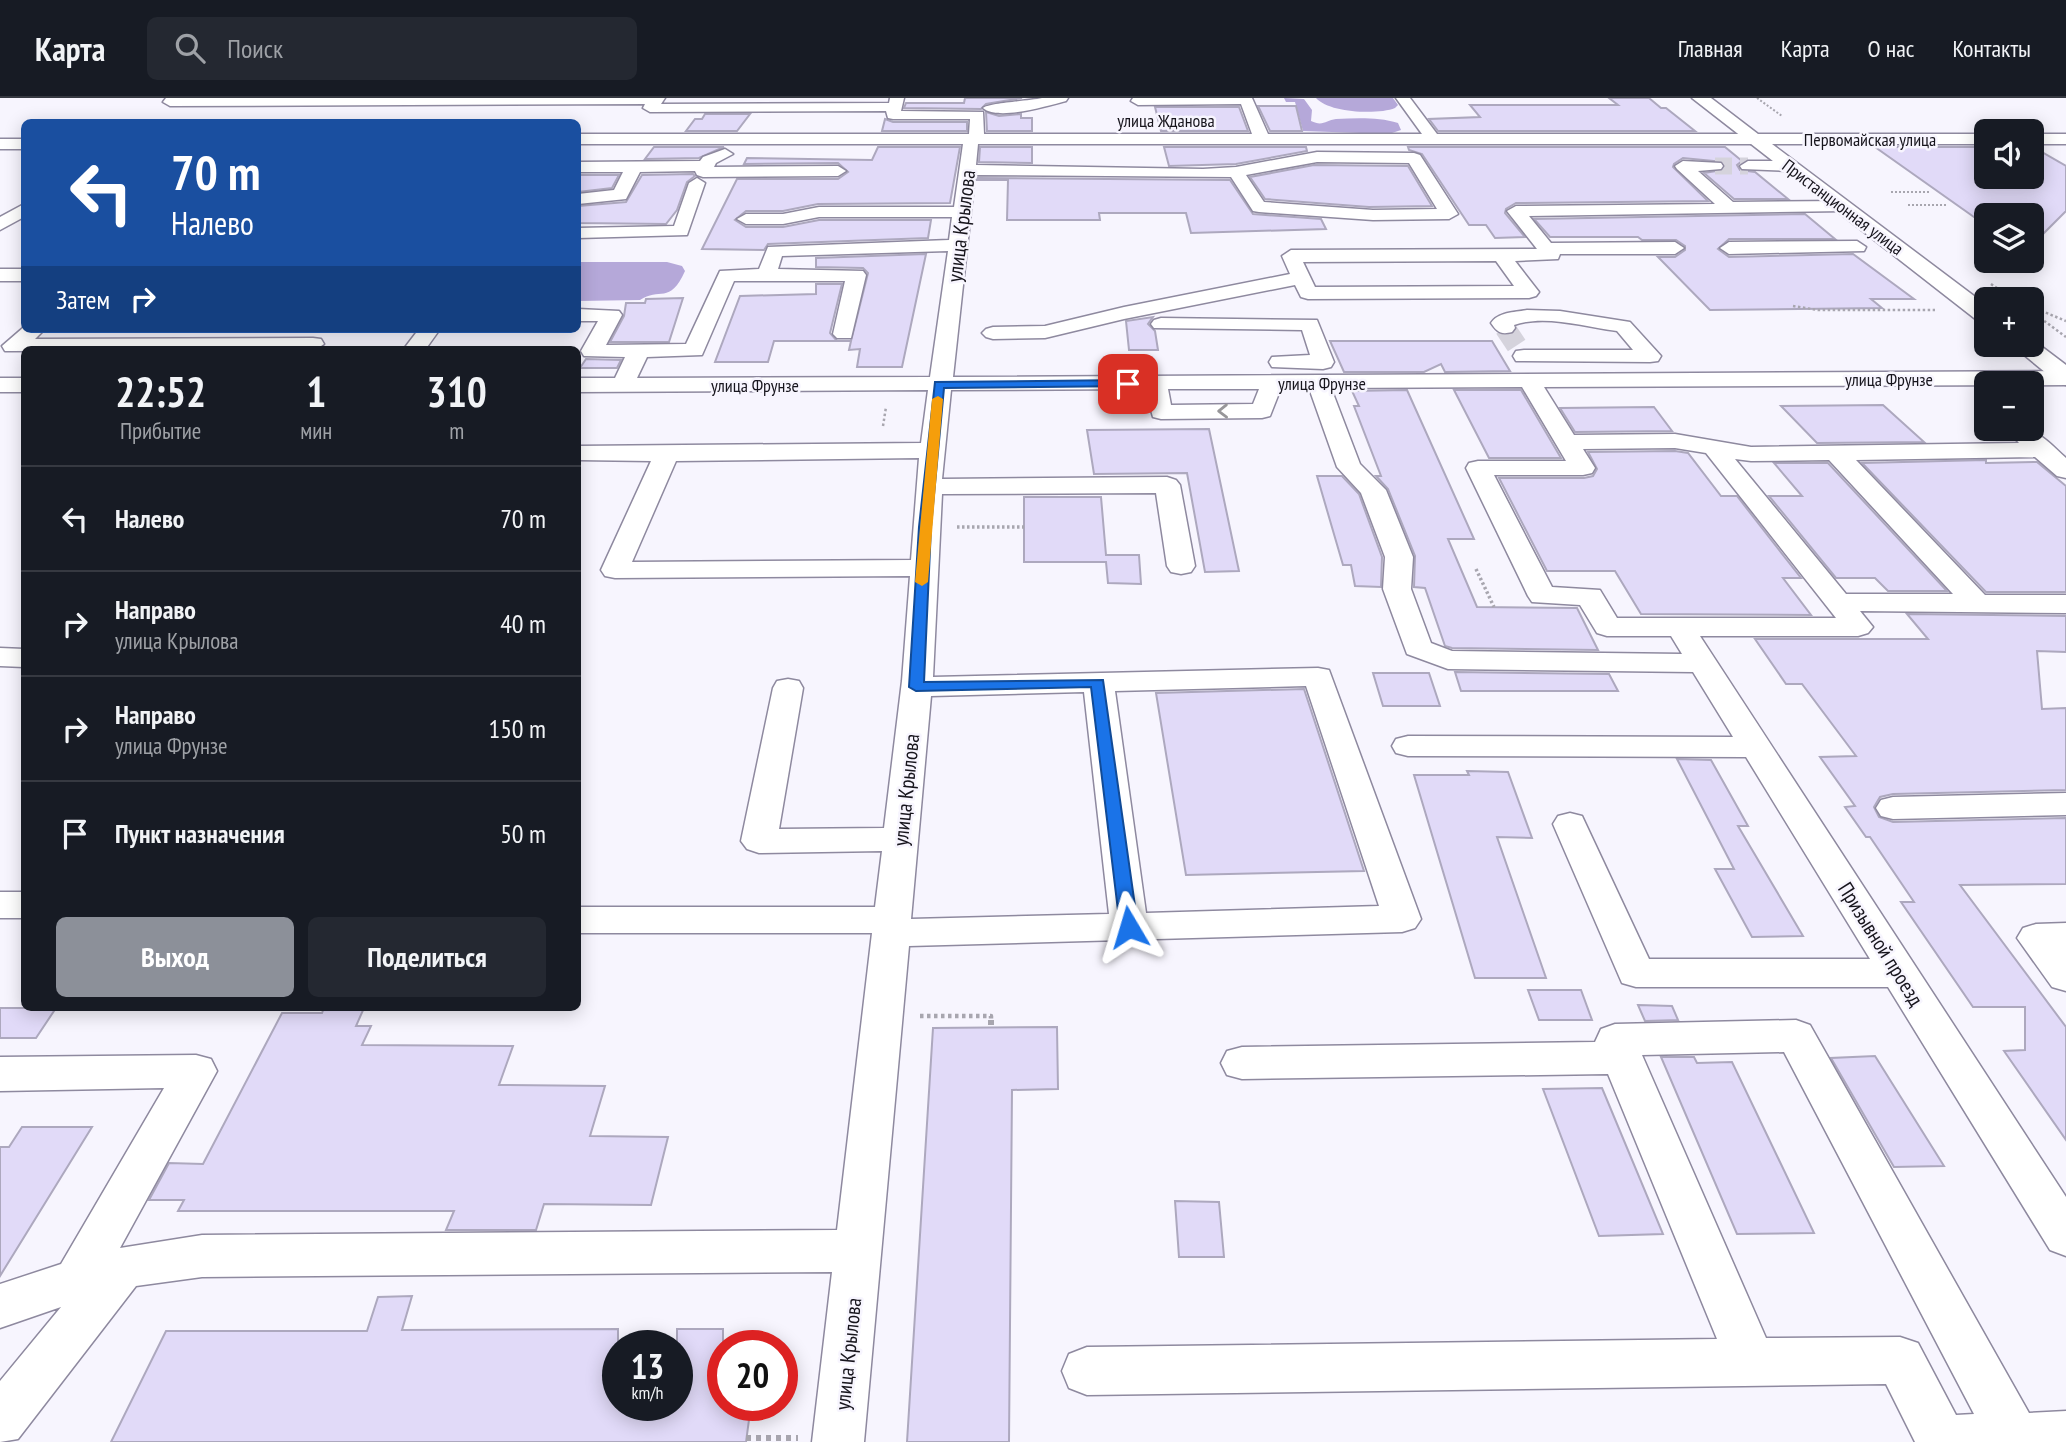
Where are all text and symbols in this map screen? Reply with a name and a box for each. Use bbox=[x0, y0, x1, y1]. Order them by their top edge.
search box bbox=[147, 17, 637, 80]
text: Карта bbox=[35, 27, 105, 70]
icon: search bbox=[171, 29, 209, 67]
text: Поиск bbox=[227, 32, 283, 65]
text: Главная bbox=[1678, 33, 1743, 64]
text: Карта bbox=[1781, 33, 1830, 64]
text: О нас bbox=[1868, 33, 1914, 64]
text: Контакты bbox=[1952, 33, 2031, 64]
street label: улица Жданова bbox=[1117, 109, 1215, 132]
map controls bbox=[1974, 119, 2044, 441]
button: sound bbox=[1974, 119, 2044, 189]
street label: Первомайская улица bbox=[1804, 128, 1936, 151]
text: 70 m bbox=[171, 140, 260, 204]
icon: left bbox=[56, 147, 147, 238]
street label: Пристанционная улица bbox=[1778, 154, 1908, 260]
street label: улица Крылова bbox=[941, 168, 981, 284]
text: Налево bbox=[171, 202, 254, 244]
button: layers bbox=[1974, 203, 2044, 273]
icon: right bbox=[124, 280, 162, 318]
text: Затем bbox=[56, 283, 110, 316]
button: + bbox=[1974, 287, 2044, 357]
pin bbox=[1098, 354, 1158, 414]
text: 22:52 bbox=[115, 364, 206, 419]
text: 1 bbox=[306, 364, 326, 419]
text: 310 bbox=[427, 364, 487, 419]
icon: arrive bbox=[1109, 365, 1147, 403]
street label: улица Фрунзе bbox=[1845, 368, 1933, 391]
button: − bbox=[1974, 371, 2044, 441]
street label: улица Фрунзе bbox=[1278, 372, 1366, 395]
street label: улица Фрунзе bbox=[711, 374, 799, 397]
one-way arrow bbox=[1218, 403, 1228, 419]
text: Прибытие bbox=[120, 416, 201, 445]
text: мин bbox=[300, 416, 332, 445]
text: m bbox=[449, 416, 464, 445]
icon: left bbox=[56, 500, 94, 538]
text: Налево bbox=[115, 502, 184, 535]
text: 70 m bbox=[500, 502, 546, 535]
text: Направо bbox=[115, 593, 196, 626]
icon: right bbox=[56, 605, 94, 643]
text: 40 m bbox=[500, 607, 546, 640]
text: улица Крылова bbox=[115, 626, 239, 655]
text: Направо bbox=[115, 698, 196, 731]
icon: right bbox=[56, 710, 94, 748]
text: 150 m bbox=[488, 712, 546, 745]
text: улица Фрунзе bbox=[115, 731, 228, 760]
street label: улица Крылова bbox=[887, 732, 925, 848]
icon: arrive bbox=[56, 815, 94, 853]
text: Пункт назначения bbox=[115, 817, 285, 850]
text: 50 m bbox=[500, 817, 546, 850]
street label: Призывной проезд bbox=[1832, 877, 1930, 1011]
position arrow bbox=[1092, 890, 1166, 964]
button: Выход bbox=[56, 917, 294, 997]
button: Поделиться bbox=[308, 917, 546, 997]
street label: улица Крылова bbox=[829, 1296, 867, 1412]
speed limit sign: 20 bbox=[707, 1330, 798, 1421]
text: 13 bbox=[631, 1343, 664, 1389]
text: km/h bbox=[632, 1381, 663, 1404]

